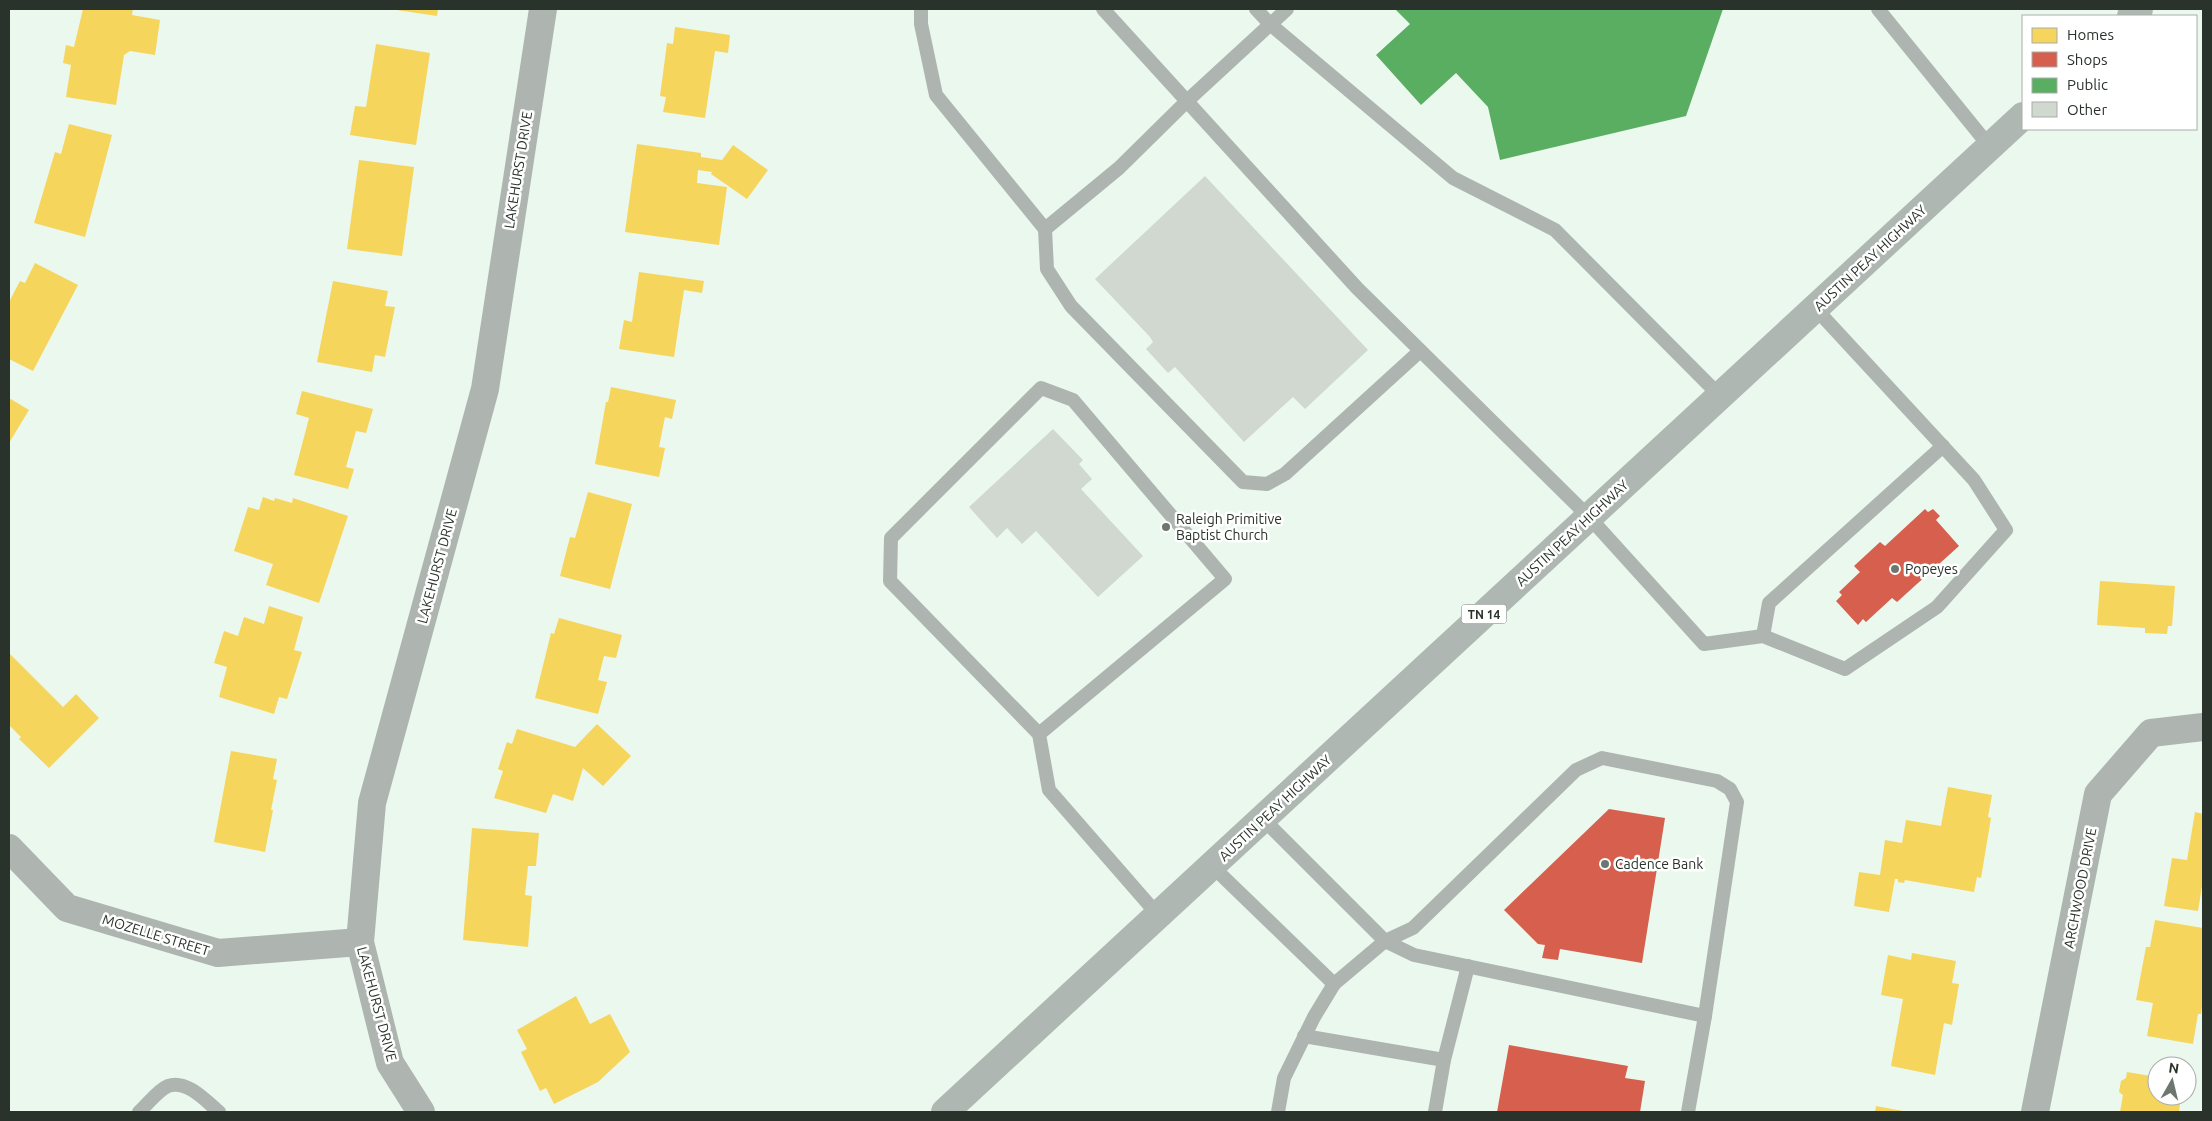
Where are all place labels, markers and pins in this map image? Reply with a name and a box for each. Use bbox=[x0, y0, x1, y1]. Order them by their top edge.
place label: Raleigh Primitive Baptist Church bbox=[1176, 511, 1282, 543]
marker: Raleigh Primitive Baptist Church bbox=[1160, 521, 1172, 533]
place label: Popeyes bbox=[1905, 561, 1958, 577]
marker: Popeyes bbox=[1889, 563, 1901, 575]
place label: Cadence Bank bbox=[1615, 856, 1703, 872]
marker: Cadence Bank bbox=[1599, 858, 1611, 870]

